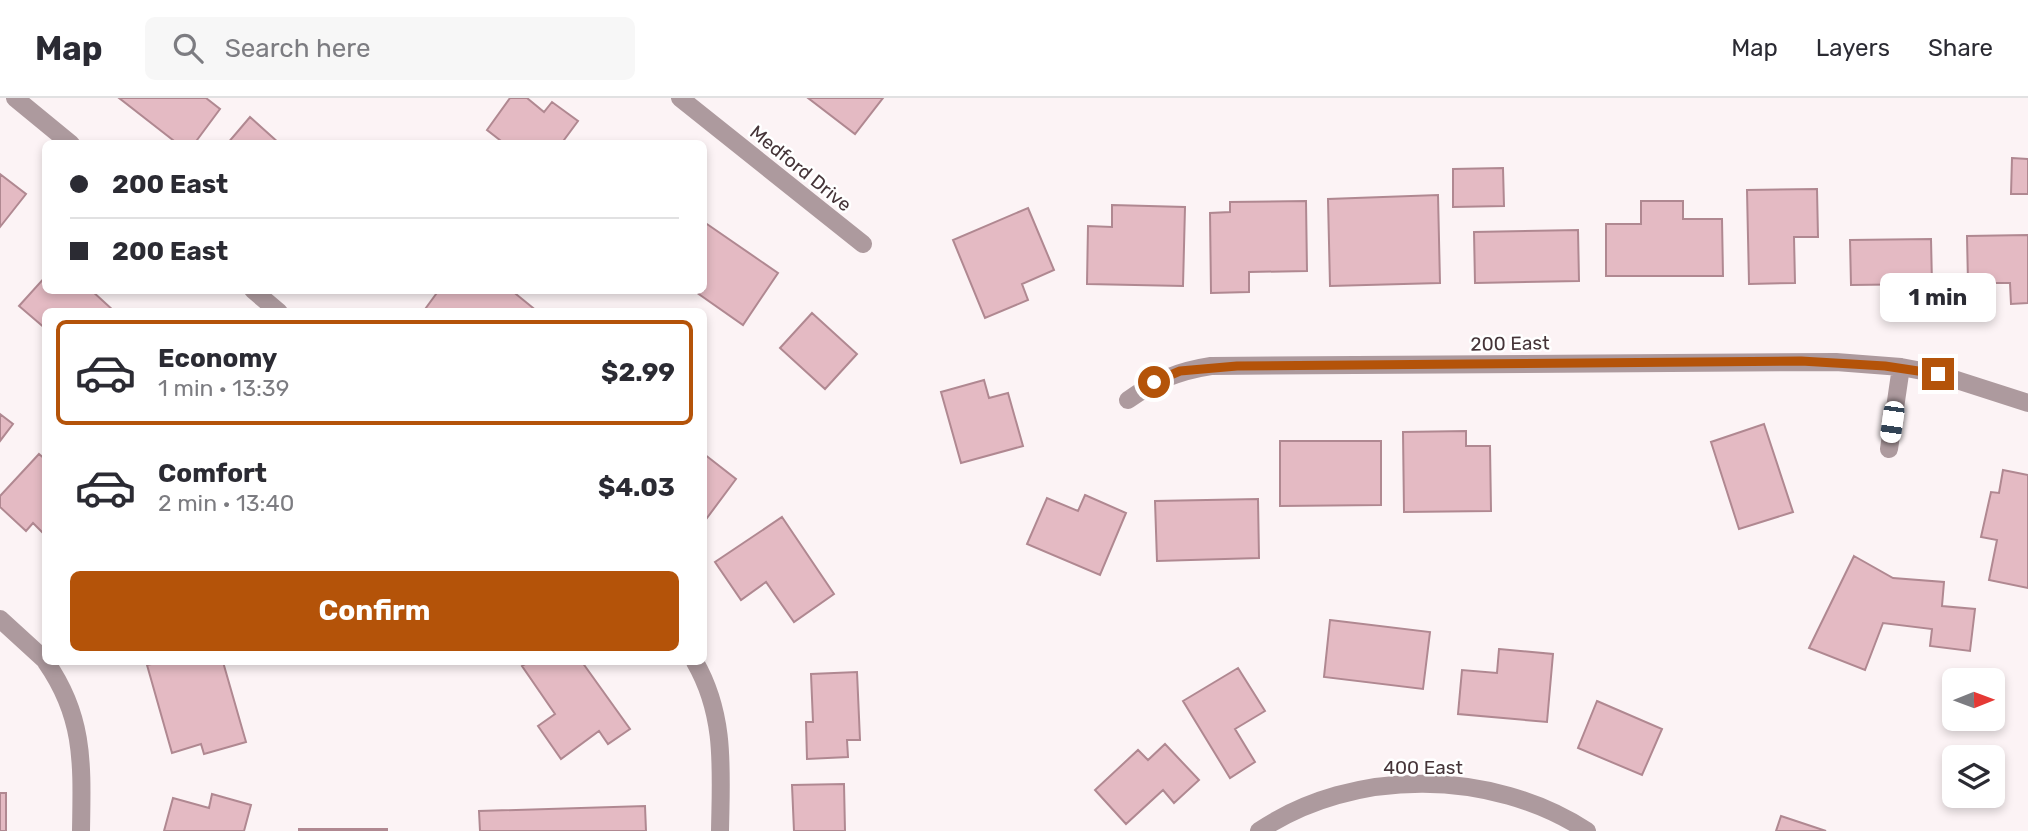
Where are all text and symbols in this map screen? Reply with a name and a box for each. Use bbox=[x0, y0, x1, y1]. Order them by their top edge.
search box bbox=[145, 17, 635, 80]
text: Map bbox=[35, 29, 103, 68]
icon: search bbox=[169, 29, 207, 67]
text: Search here bbox=[225, 33, 370, 64]
text: Map bbox=[1731, 34, 1778, 62]
text: Layers bbox=[1816, 34, 1890, 62]
text: Share bbox=[1928, 34, 1993, 62]
street label: Medford Drive bbox=[745, 121, 856, 216]
text: 200 East bbox=[112, 169, 228, 200]
text: 200 East bbox=[112, 236, 228, 267]
callout: 1 min bbox=[1880, 272, 1996, 322]
text: 1 min bbox=[1909, 283, 1967, 311]
street label: 200 East bbox=[1470, 331, 1550, 356]
icon: car bbox=[74, 341, 137, 404]
text: Economy bbox=[158, 343, 277, 374]
text: $2.99 bbox=[601, 357, 675, 388]
route end bbox=[1922, 358, 1954, 390]
route start bbox=[1138, 366, 1170, 398]
text: 1 min · 13:39 bbox=[158, 374, 289, 402]
car bbox=[1879, 400, 1906, 444]
icon: car bbox=[74, 456, 137, 519]
text: Comfort bbox=[158, 458, 267, 489]
text: $4.03 bbox=[598, 472, 675, 503]
text: 2 min · 13:40 bbox=[158, 489, 294, 517]
button: Confirm bbox=[70, 571, 679, 651]
north arrow bbox=[1942, 668, 2006, 732]
map controls bbox=[1942, 668, 2005, 808]
button: layers bbox=[1942, 745, 2005, 808]
street label: 400 East bbox=[1383, 756, 1463, 779]

